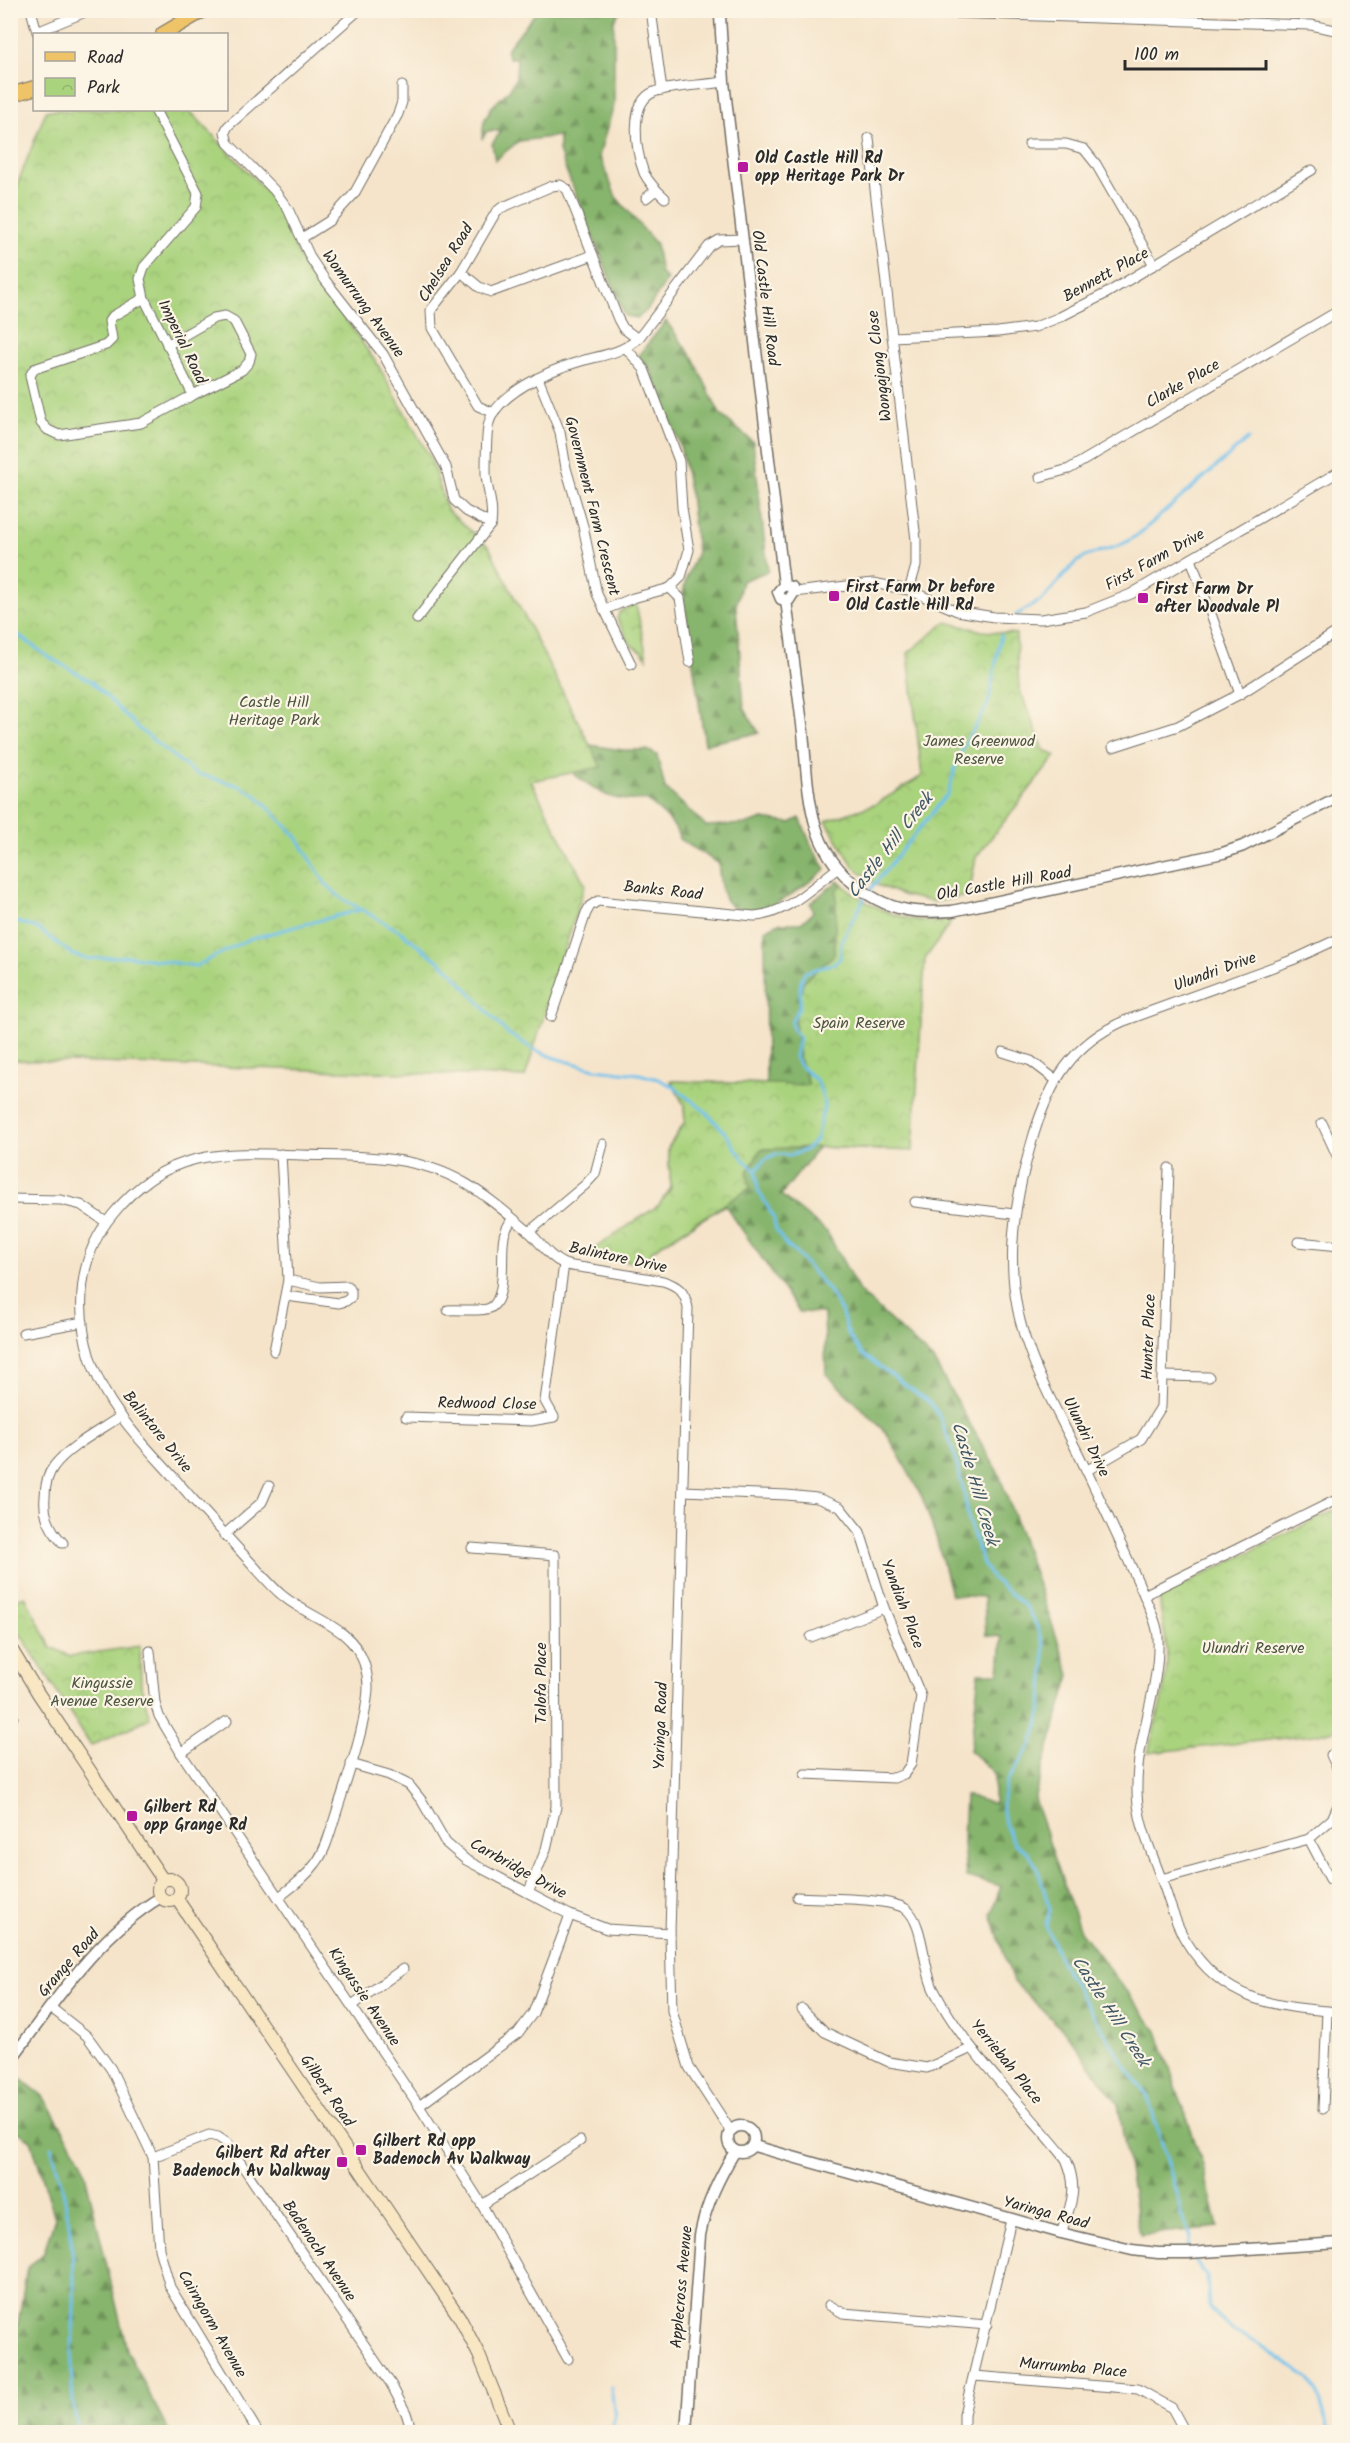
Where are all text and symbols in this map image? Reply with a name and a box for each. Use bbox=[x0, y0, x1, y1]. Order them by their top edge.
legend bbox=[33, 33, 228, 111]
scale bar bbox=[1125, 33, 1266, 71]
text: 100 m bbox=[1134, 41, 1179, 70]
text: Road bbox=[87, 44, 124, 73]
text: Park bbox=[87, 74, 120, 103]
place label: Old Castle Hill Rd opp Heritage Park Dr bbox=[755, 146, 905, 189]
marker: Old Castle Hill Rd opp Heritage Park Dr bbox=[736, 160, 750, 174]
street label: Chelsea Road bbox=[412, 218, 481, 307]
street label: Old Castle Hill Road bbox=[744, 229, 786, 368]
street label: Bennett Place bbox=[1058, 241, 1154, 309]
street label: Womurrung Avenue bbox=[315, 245, 411, 363]
street label: Imperial Road bbox=[151, 295, 214, 390]
street label: Wongajong Close bbox=[861, 309, 899, 423]
street label: Clarke Place bbox=[1141, 353, 1225, 415]
street label: Government Farm Crescent bbox=[558, 414, 627, 599]
street label: First Farm Drive bbox=[1101, 522, 1209, 598]
place label: First Farm Dr before Old Castle Hill Rd bbox=[846, 575, 995, 618]
place label: First Farm Dr after Woodvale Pl bbox=[1155, 577, 1280, 620]
marker: First Farm Dr before Old Castle Hill Rd bbox=[827, 589, 841, 603]
marker: First Farm Dr after Woodvale Pl bbox=[1136, 591, 1150, 605]
park label: Castle Hill Heritage Park bbox=[229, 690, 320, 733]
park label: James Greenwod Reserve bbox=[923, 729, 1036, 772]
water label: Castle Hill Creek bbox=[840, 785, 943, 905]
street label: Old Castle Hill Road bbox=[935, 860, 1074, 908]
street label: Banks Road bbox=[622, 874, 705, 908]
street label: Ulundri Drive bbox=[1170, 945, 1260, 999]
park label: Spain Reserve bbox=[813, 1011, 905, 1036]
street label: Balintore Drive bbox=[567, 1235, 669, 1281]
street label: Hunter Place bbox=[1135, 1293, 1163, 1381]
street label: Balintore Drive bbox=[116, 1385, 198, 1479]
street label: Redwood Close bbox=[437, 1391, 537, 1417]
street label: Ulundri Drive bbox=[1056, 1393, 1116, 1481]
water label: Castle Hill Creek bbox=[943, 1419, 1006, 1552]
street label: Yandiah Place bbox=[873, 1556, 931, 1652]
park label: Ulundri Reserve bbox=[1201, 1636, 1305, 1661]
street label: Talofa Place bbox=[529, 1642, 554, 1724]
park label: Kingussie Avenue Reserve bbox=[50, 1671, 154, 1714]
street label: Yaringa Road bbox=[647, 1681, 675, 1770]
place label: Gilbert Rd opp Grange Rd bbox=[144, 1795, 247, 1838]
marker: Gilbert Rd opp Grange Rd bbox=[125, 1809, 139, 1823]
street label: Carrbridge Drive bbox=[465, 1832, 571, 1906]
street label: Grange Road bbox=[32, 1922, 107, 2003]
street label: Kingussie Avenue bbox=[321, 1942, 407, 2052]
water label: Castle Hill Creek bbox=[1063, 1951, 1158, 2075]
street label: Yerriebah Place bbox=[964, 2014, 1048, 2110]
street label: Gilbert Road bbox=[293, 2050, 361, 2133]
place label: Gilbert Rd opp Badenoch Av Walkway bbox=[373, 2129, 531, 2172]
place label: Gilbert Rd after Badenoch Av Walkway bbox=[173, 2141, 331, 2184]
marker: Gilbert Rd opp Badenoch Av Walkway bbox=[354, 2143, 368, 2157]
marker: Gilbert Rd after Badenoch Av Walkway bbox=[335, 2155, 349, 2169]
street label: Yaringa Road bbox=[1000, 2190, 1093, 2237]
street label: Badenoch Avenue bbox=[276, 2195, 362, 2307]
street label: Applecross Avenue bbox=[664, 2225, 700, 2349]
street label: Cairngorm Avenue bbox=[171, 2265, 253, 2383]
street label: Murrumba Place bbox=[1018, 2351, 1128, 2385]

